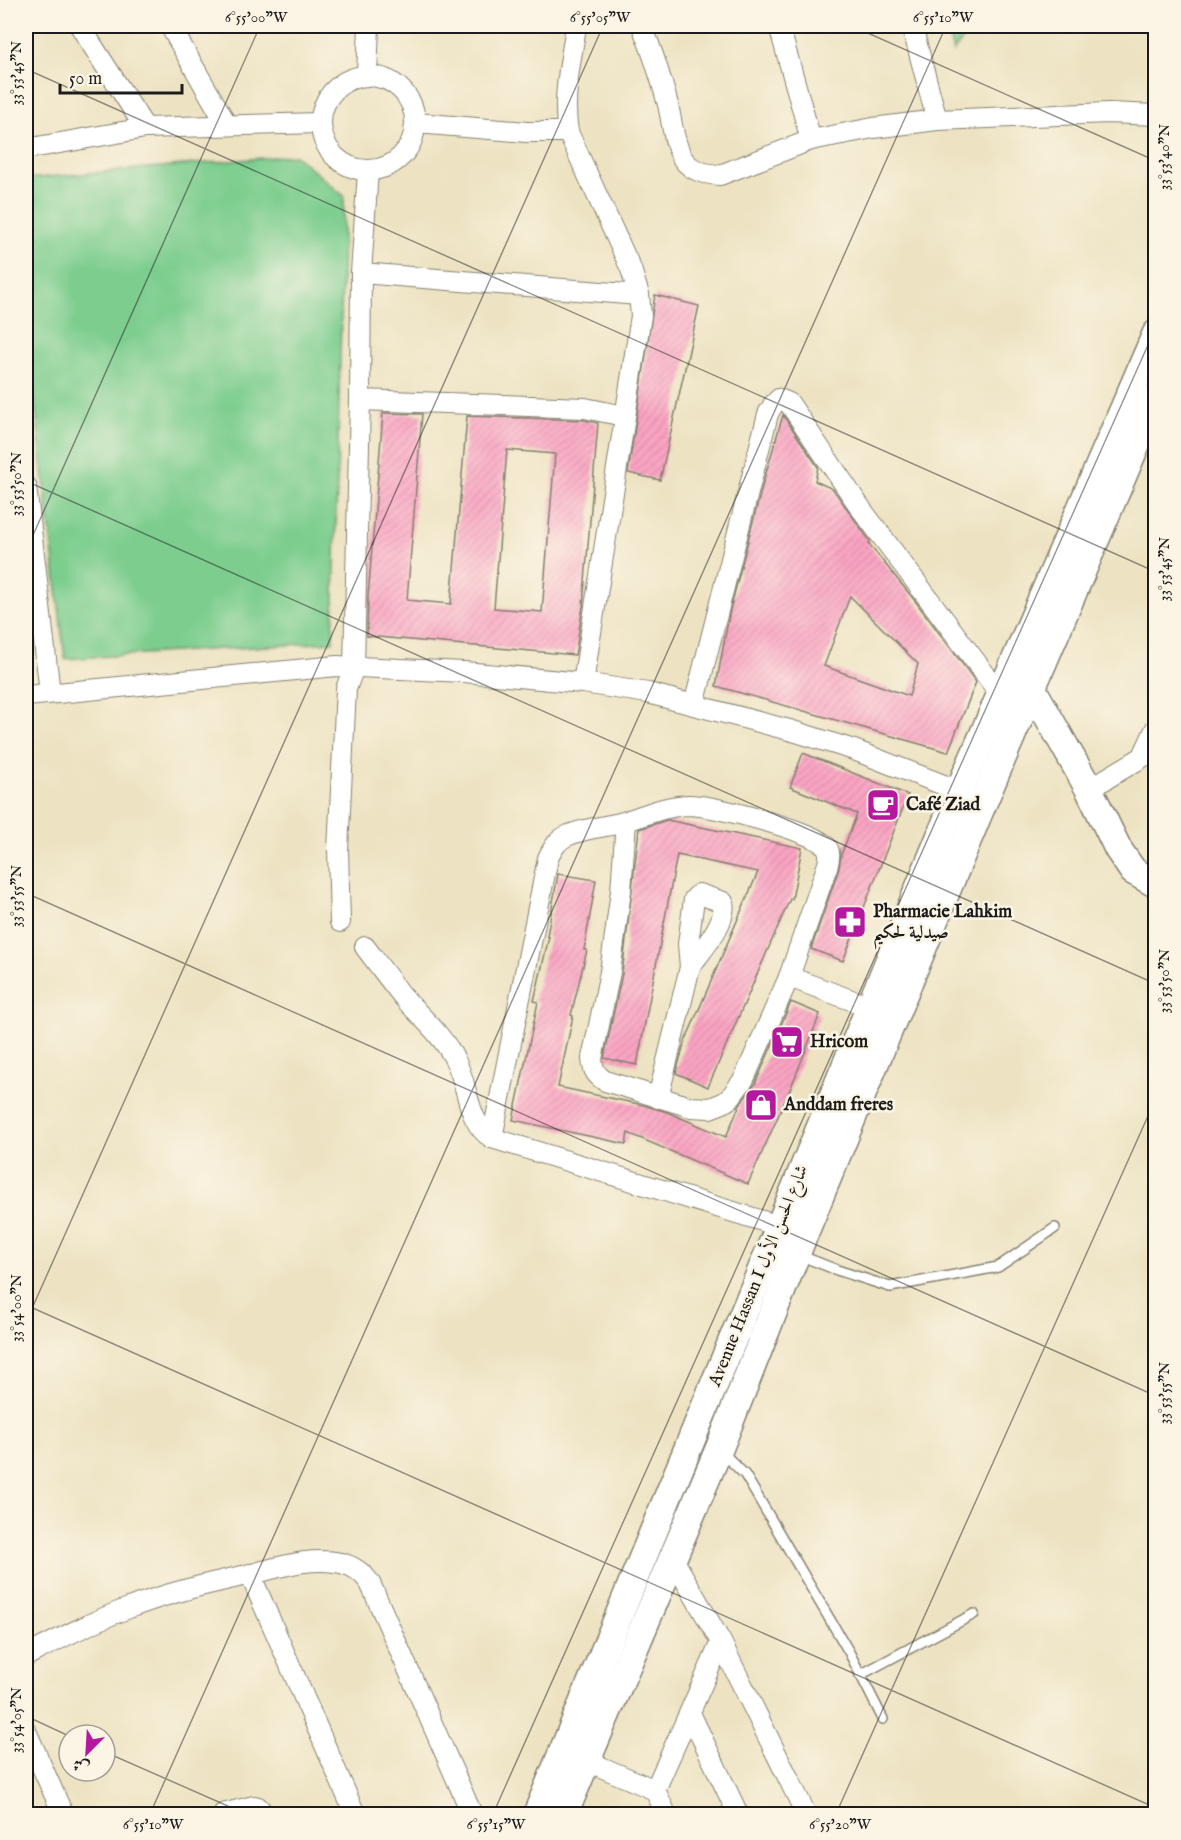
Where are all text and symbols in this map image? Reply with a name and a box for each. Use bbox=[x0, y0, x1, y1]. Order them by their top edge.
text: 6°55'00"W bbox=[225, 8, 288, 27]
text: 6°55'05"W bbox=[570, 8, 631, 27]
text: 6°55'10"W bbox=[913, 8, 974, 27]
text: 33°53'45"N bbox=[7, 41, 26, 105]
scale bar bbox=[60, 57, 182, 95]
text: 50 m bbox=[69, 68, 102, 91]
text: 33°53'40"N bbox=[1155, 124, 1174, 190]
text: 33°53'50"N bbox=[7, 452, 26, 516]
text: 33°53'45"N bbox=[1155, 537, 1174, 601]
cafe icon: Café Ziad bbox=[865, 787, 901, 823]
place label: Café Ziad bbox=[906, 794, 981, 817]
text: 33°53'55"N bbox=[7, 865, 26, 927]
place label: Pharmacie Lahkim صيدلية لحكيم bbox=[873, 901, 1012, 950]
pharmacy icon: Pharmacie Lahkim صيدلية لحكيم bbox=[832, 904, 868, 940]
text: 33°53'50"N bbox=[1155, 949, 1174, 1013]
supermarket icon: Hricom bbox=[769, 1024, 805, 1060]
place label: Hricom bbox=[810, 1031, 868, 1054]
shop icon: Anddam freres bbox=[743, 1087, 779, 1123]
place label: Anddam freres bbox=[783, 1094, 894, 1117]
street label: Avenue Hassan I شارع الحسن الأول bbox=[701, 1161, 816, 1392]
text: 33°54'00"N bbox=[7, 1274, 26, 1342]
text: 33°53'55"N bbox=[1155, 1362, 1174, 1424]
text: 33°54'05"N bbox=[7, 1687, 26, 1753]
north arrow bbox=[57, 1723, 117, 1783]
text: ش bbox=[70, 1753, 93, 1777]
text: 6°55'10"W bbox=[123, 1815, 184, 1834]
text: 6°55'15"W bbox=[467, 1815, 526, 1834]
text: 6°55'20"W bbox=[809, 1815, 872, 1834]

